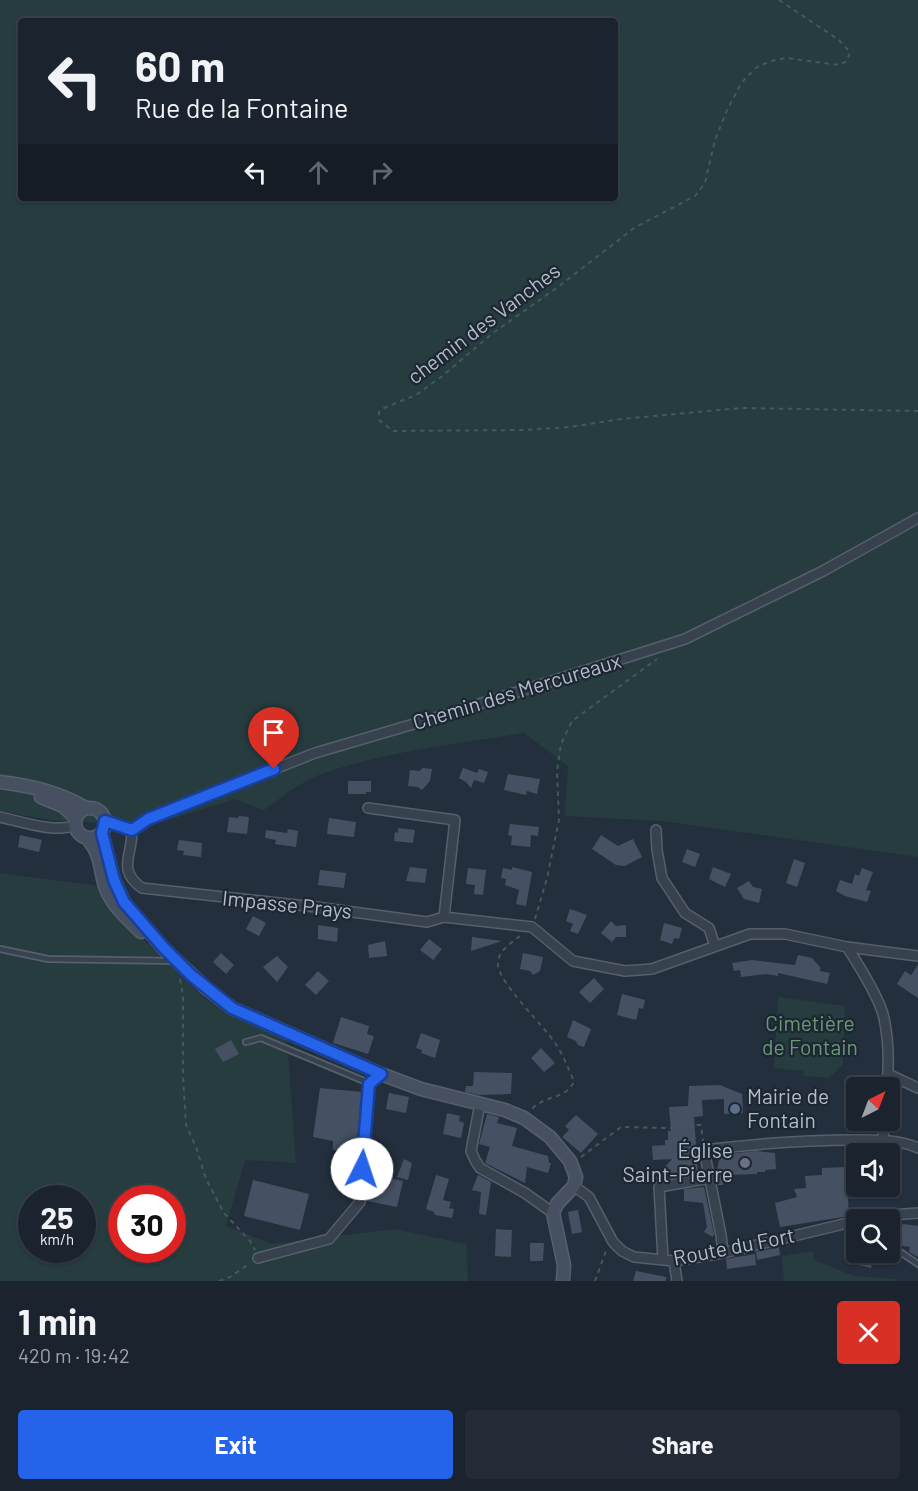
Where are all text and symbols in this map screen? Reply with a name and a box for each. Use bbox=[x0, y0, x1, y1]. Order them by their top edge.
text: 60 m bbox=[135, 40, 225, 90]
icon: left bbox=[36, 42, 114, 120]
text: Rue de la Fontaine bbox=[135, 91, 349, 123]
icon: left bbox=[239, 156, 272, 189]
icon: ahead bbox=[302, 156, 335, 189]
icon: right bbox=[365, 156, 398, 189]
street label: chemin des Vanches bbox=[402, 257, 564, 388]
street label: Chemin des Mercureaux bbox=[409, 647, 624, 734]
pin bbox=[248, 707, 299, 769]
icon: arrive bbox=[257, 716, 290, 749]
street label: Impasse Prays bbox=[221, 884, 353, 923]
park label: Cimetière de Fontain bbox=[762, 1010, 858, 1059]
north arrow bbox=[846, 1077, 900, 1131]
map controls bbox=[846, 1077, 900, 1263]
place label: Mairie de Fontain bbox=[747, 1083, 829, 1132]
marker: Mairie de Fontain bbox=[728, 1102, 742, 1116]
position arrow bbox=[330, 1137, 394, 1201]
place label: Église Saint-Pierre bbox=[622, 1137, 733, 1186]
button: sound bbox=[846, 1143, 900, 1197]
marker: Église Saint-Pierre bbox=[738, 1156, 752, 1170]
speed limit sign: 30 bbox=[108, 1185, 186, 1263]
text: 25 bbox=[41, 1199, 73, 1235]
button: search bbox=[846, 1209, 900, 1263]
street label: Route du Fort bbox=[671, 1221, 797, 1270]
text: km/h bbox=[40, 1230, 74, 1248]
text: 1 min bbox=[18, 1299, 97, 1342]
button: close bbox=[837, 1301, 900, 1364]
text: 420 m · 19:42 bbox=[18, 1343, 130, 1367]
button: Exit bbox=[18, 1410, 453, 1479]
button: Share bbox=[465, 1410, 900, 1479]

